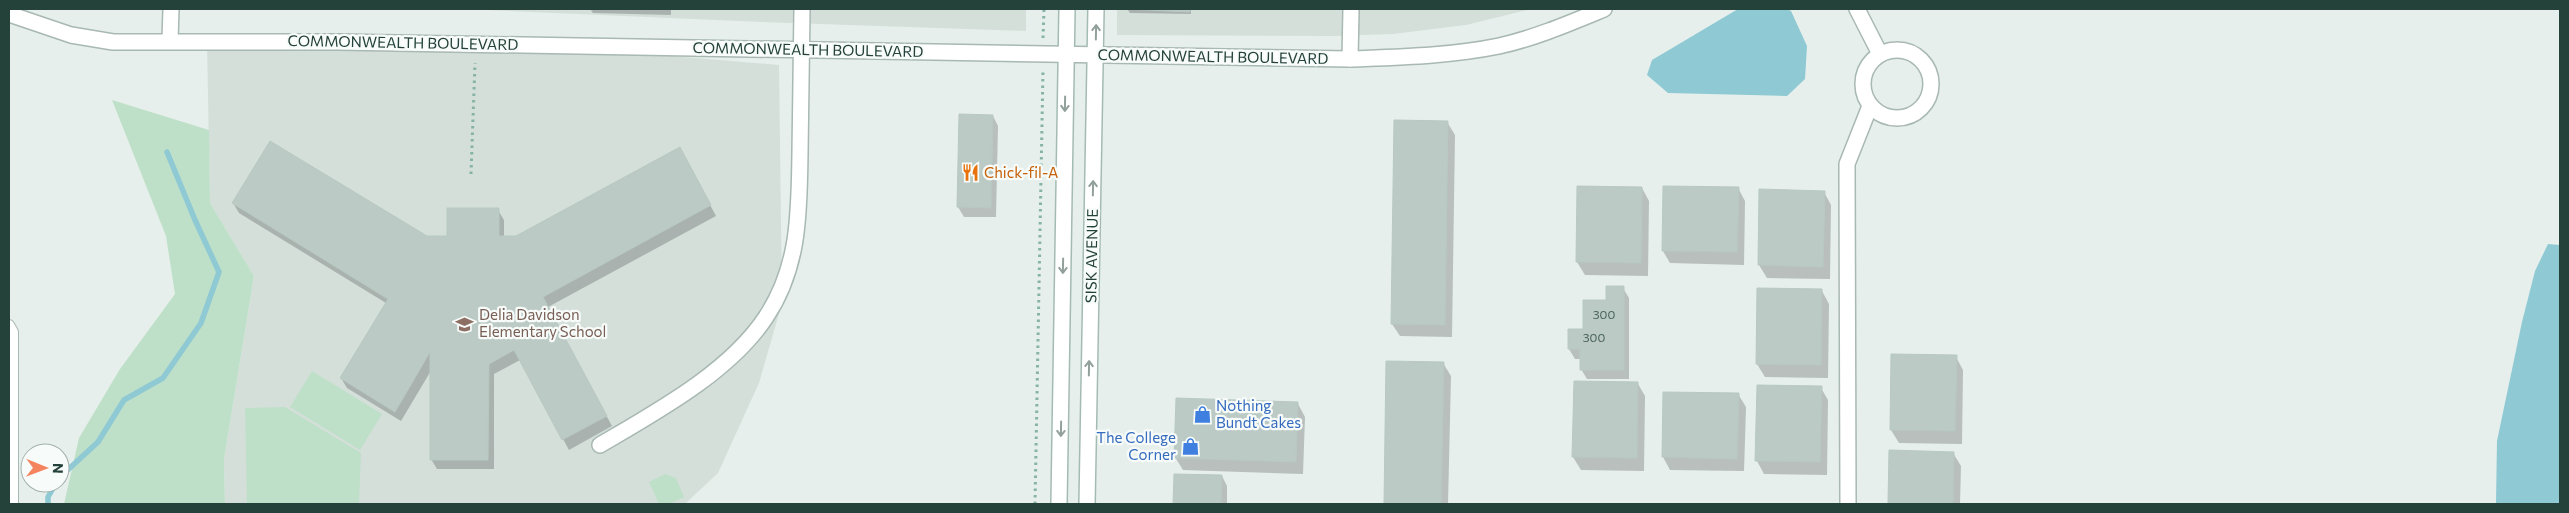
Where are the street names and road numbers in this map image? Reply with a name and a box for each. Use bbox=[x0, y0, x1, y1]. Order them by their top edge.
street label: COMMONWEALTH BOULEVARD bbox=[288, 31, 519, 53]
street label: COMMONWEALTH BOULEVARD bbox=[693, 38, 924, 60]
street label: COMMONWEALTH BOULEVARD bbox=[1098, 45, 1329, 67]
street label: SISK AVENUE bbox=[1081, 209, 1101, 303]

